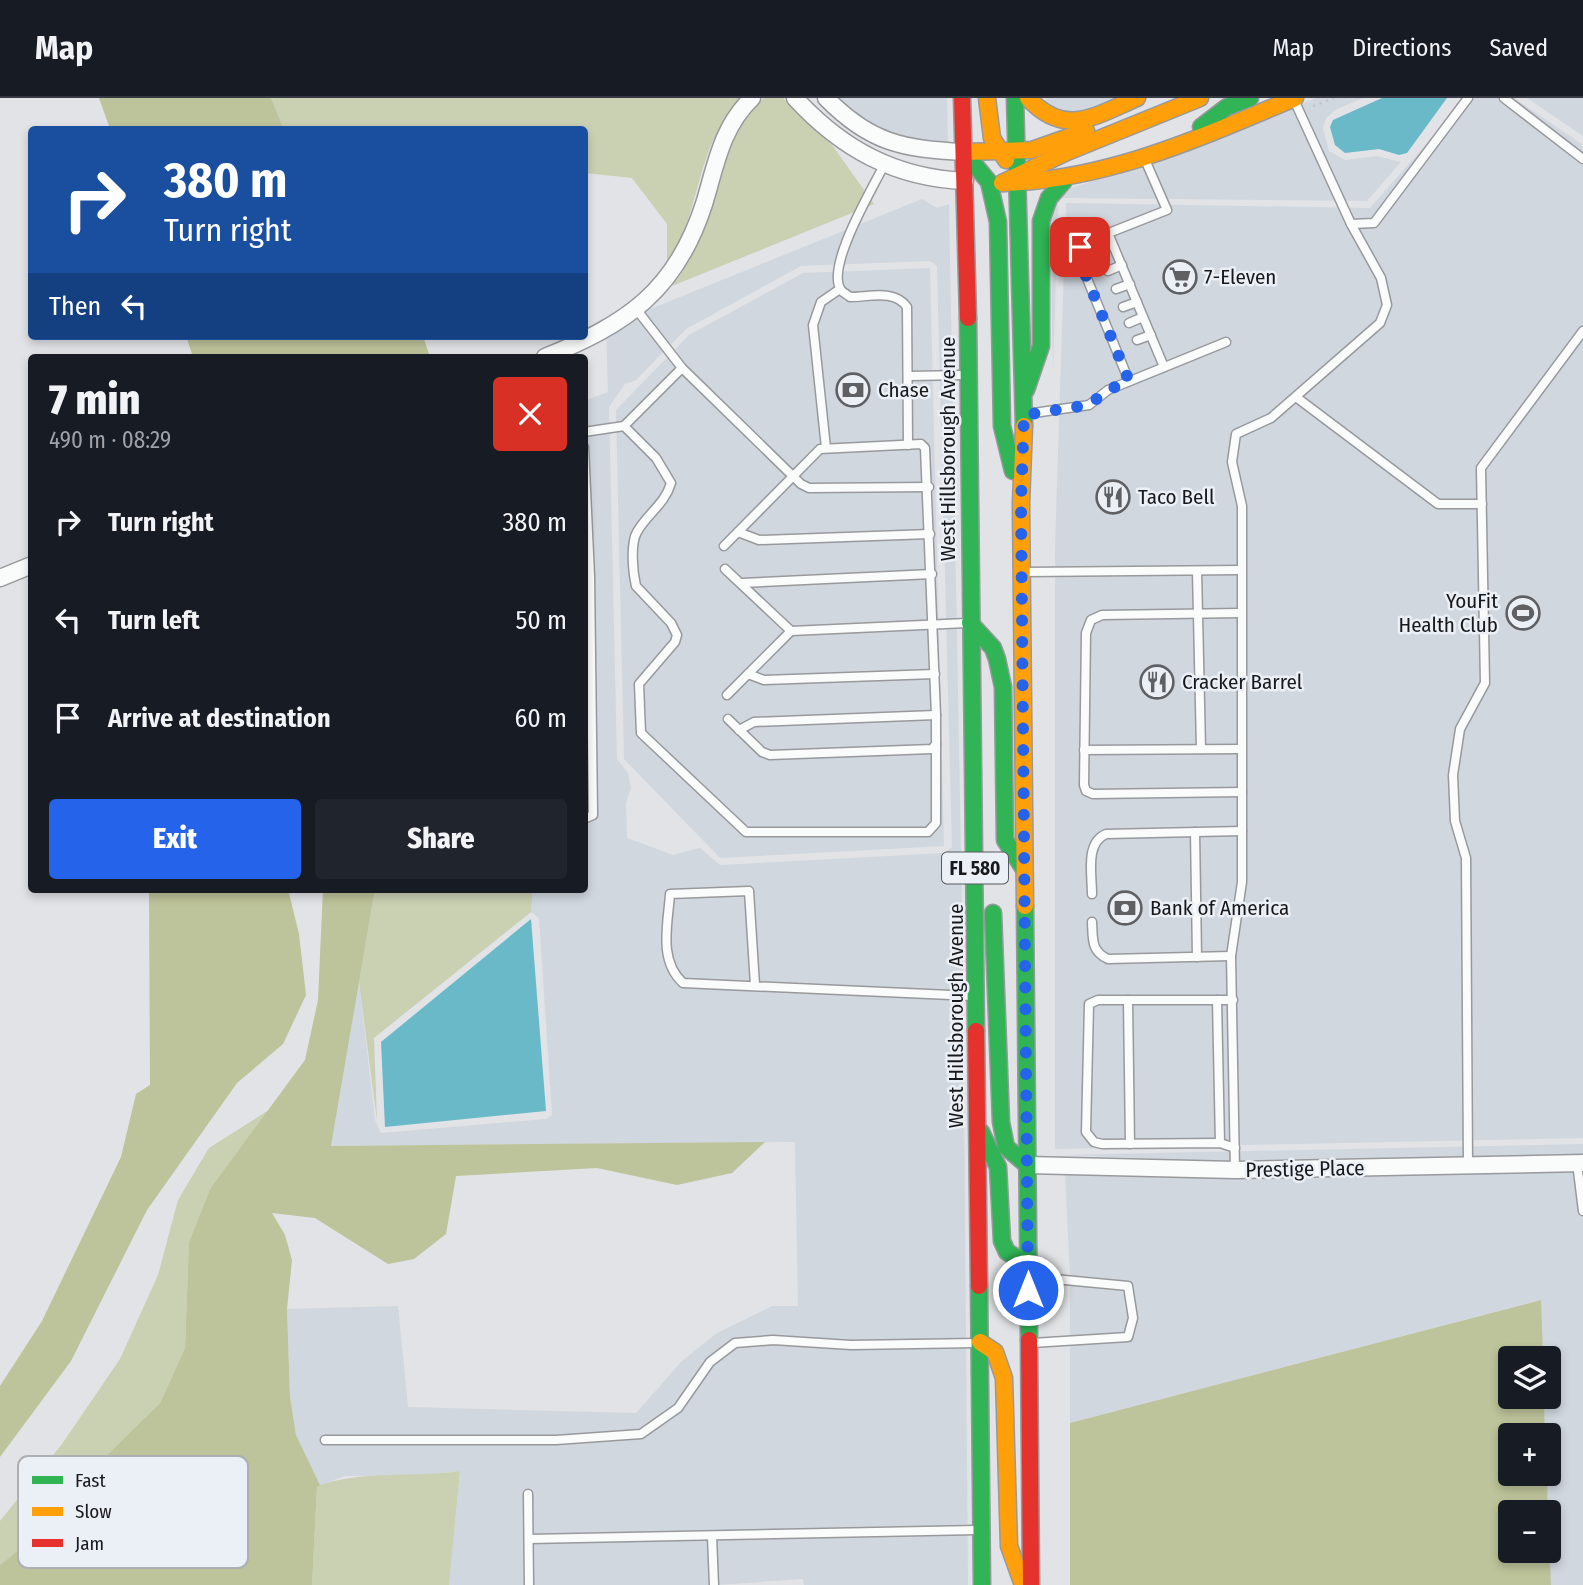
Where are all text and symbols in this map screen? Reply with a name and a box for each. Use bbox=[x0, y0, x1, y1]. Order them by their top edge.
text: Map bbox=[35, 28, 93, 68]
text: Map bbox=[1273, 34, 1314, 62]
text: Directions bbox=[1352, 34, 1451, 62]
text: Saved bbox=[1489, 34, 1548, 62]
text: 380 m bbox=[164, 151, 287, 210]
icon: right bbox=[49, 154, 140, 245]
text: Turn right bbox=[164, 211, 291, 249]
pin bbox=[1050, 217, 1110, 277]
icon: arrive bbox=[1061, 228, 1099, 266]
supermarket icon: 7-Eleven bbox=[1161, 258, 1199, 296]
place label: 7-Eleven bbox=[1204, 264, 1276, 290]
icon: left bbox=[115, 287, 153, 325]
text: Then bbox=[49, 291, 101, 322]
street label: West Hillsborough Avenue bbox=[935, 337, 961, 561]
bank icon: Chase bbox=[834, 371, 872, 409]
text: 7 min bbox=[49, 375, 140, 425]
button: close bbox=[493, 377, 567, 451]
place label: Chase bbox=[878, 377, 929, 403]
text: 490 m · 08:29 bbox=[49, 426, 171, 454]
restaurant icon: Taco Bell bbox=[1094, 478, 1132, 516]
place label: Taco Bell bbox=[1138, 484, 1215, 510]
icon: right bbox=[49, 503, 87, 541]
text: Turn right bbox=[108, 507, 214, 538]
text: 380 m bbox=[503, 507, 567, 538]
place label: YouFit Health Club bbox=[1398, 588, 1498, 638]
sports icon: YouFit Health Club bbox=[1504, 594, 1542, 632]
icon: left bbox=[49, 601, 87, 639]
text: Turn left bbox=[108, 605, 200, 636]
text: 50 m bbox=[515, 605, 567, 636]
restaurant icon: Cracker Barrel bbox=[1138, 663, 1176, 701]
place label: Cracker Barrel bbox=[1182, 669, 1303, 695]
icon: arrive bbox=[49, 699, 87, 737]
text: Arrive at destination bbox=[108, 703, 331, 734]
text: 60 m bbox=[514, 703, 567, 734]
button: Exit bbox=[49, 799, 301, 879]
button: Share bbox=[315, 799, 567, 879]
road number: FL 580 bbox=[942, 852, 1008, 884]
bank icon: Bank of America bbox=[1106, 889, 1144, 927]
place label: Bank of America bbox=[1150, 895, 1289, 921]
street label: West Hillsborough Avenue bbox=[943, 904, 969, 1128]
street label: Prestige Place bbox=[1245, 1155, 1365, 1183]
position arrow bbox=[991, 1253, 1065, 1327]
map controls bbox=[1498, 1346, 1561, 1563]
button: layers bbox=[1498, 1346, 1561, 1409]
button: + bbox=[1498, 1423, 1561, 1486]
legend bbox=[18, 1456, 248, 1568]
text: Fast bbox=[75, 1469, 106, 1492]
text: Slow bbox=[75, 1500, 112, 1523]
button: − bbox=[1498, 1500, 1561, 1563]
text: Jam bbox=[75, 1532, 104, 1555]

